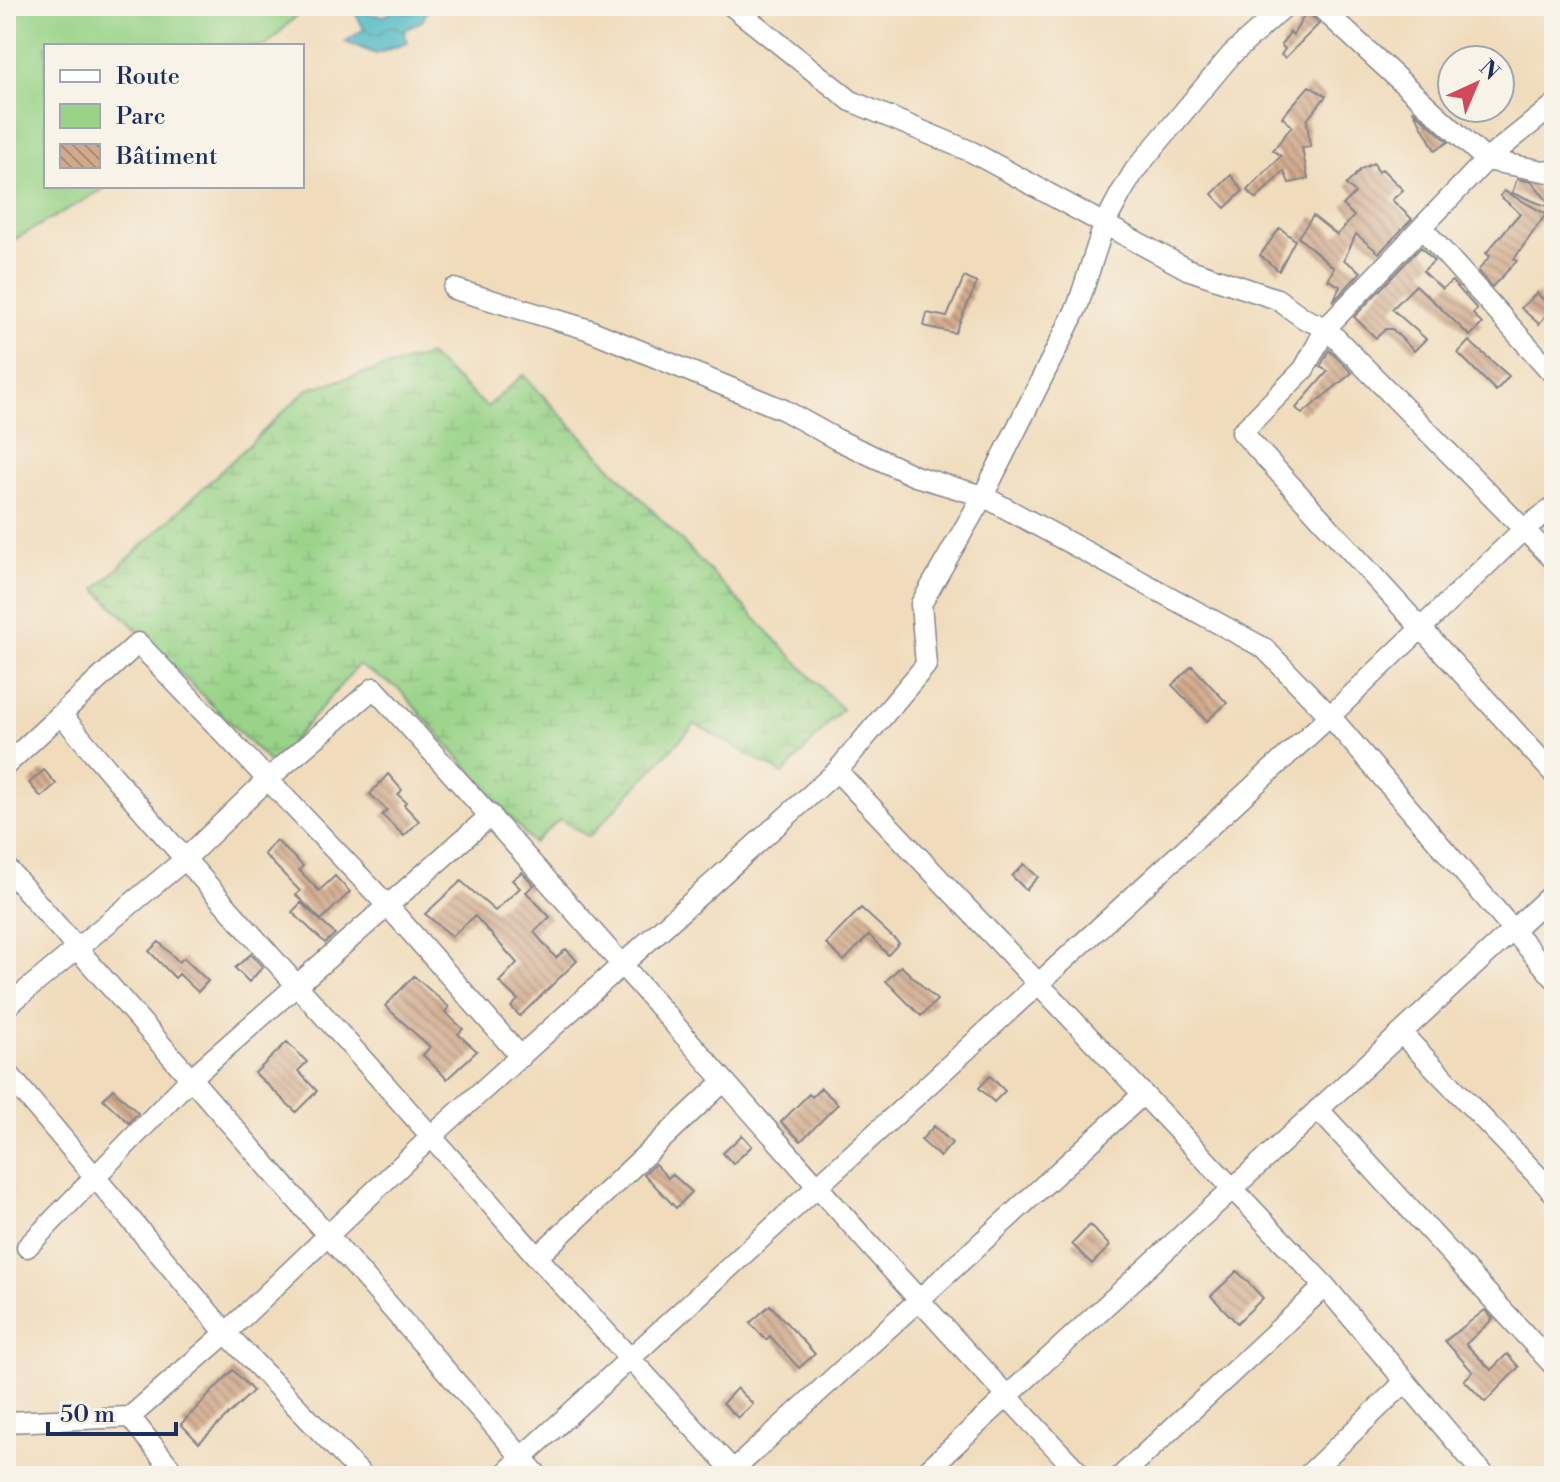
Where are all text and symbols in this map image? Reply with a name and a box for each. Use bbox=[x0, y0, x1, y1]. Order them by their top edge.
legend bbox=[44, 44, 304, 188]
north arrow bbox=[1436, 44, 1516, 124]
text: N bbox=[1473, 55, 1505, 87]
text: Route bbox=[116, 62, 180, 92]
text: Parc bbox=[116, 102, 166, 132]
text: Bâtiment bbox=[115, 142, 218, 172]
scale bar bbox=[48, 1386, 176, 1436]
text: 50 m bbox=[60, 1400, 115, 1430]

